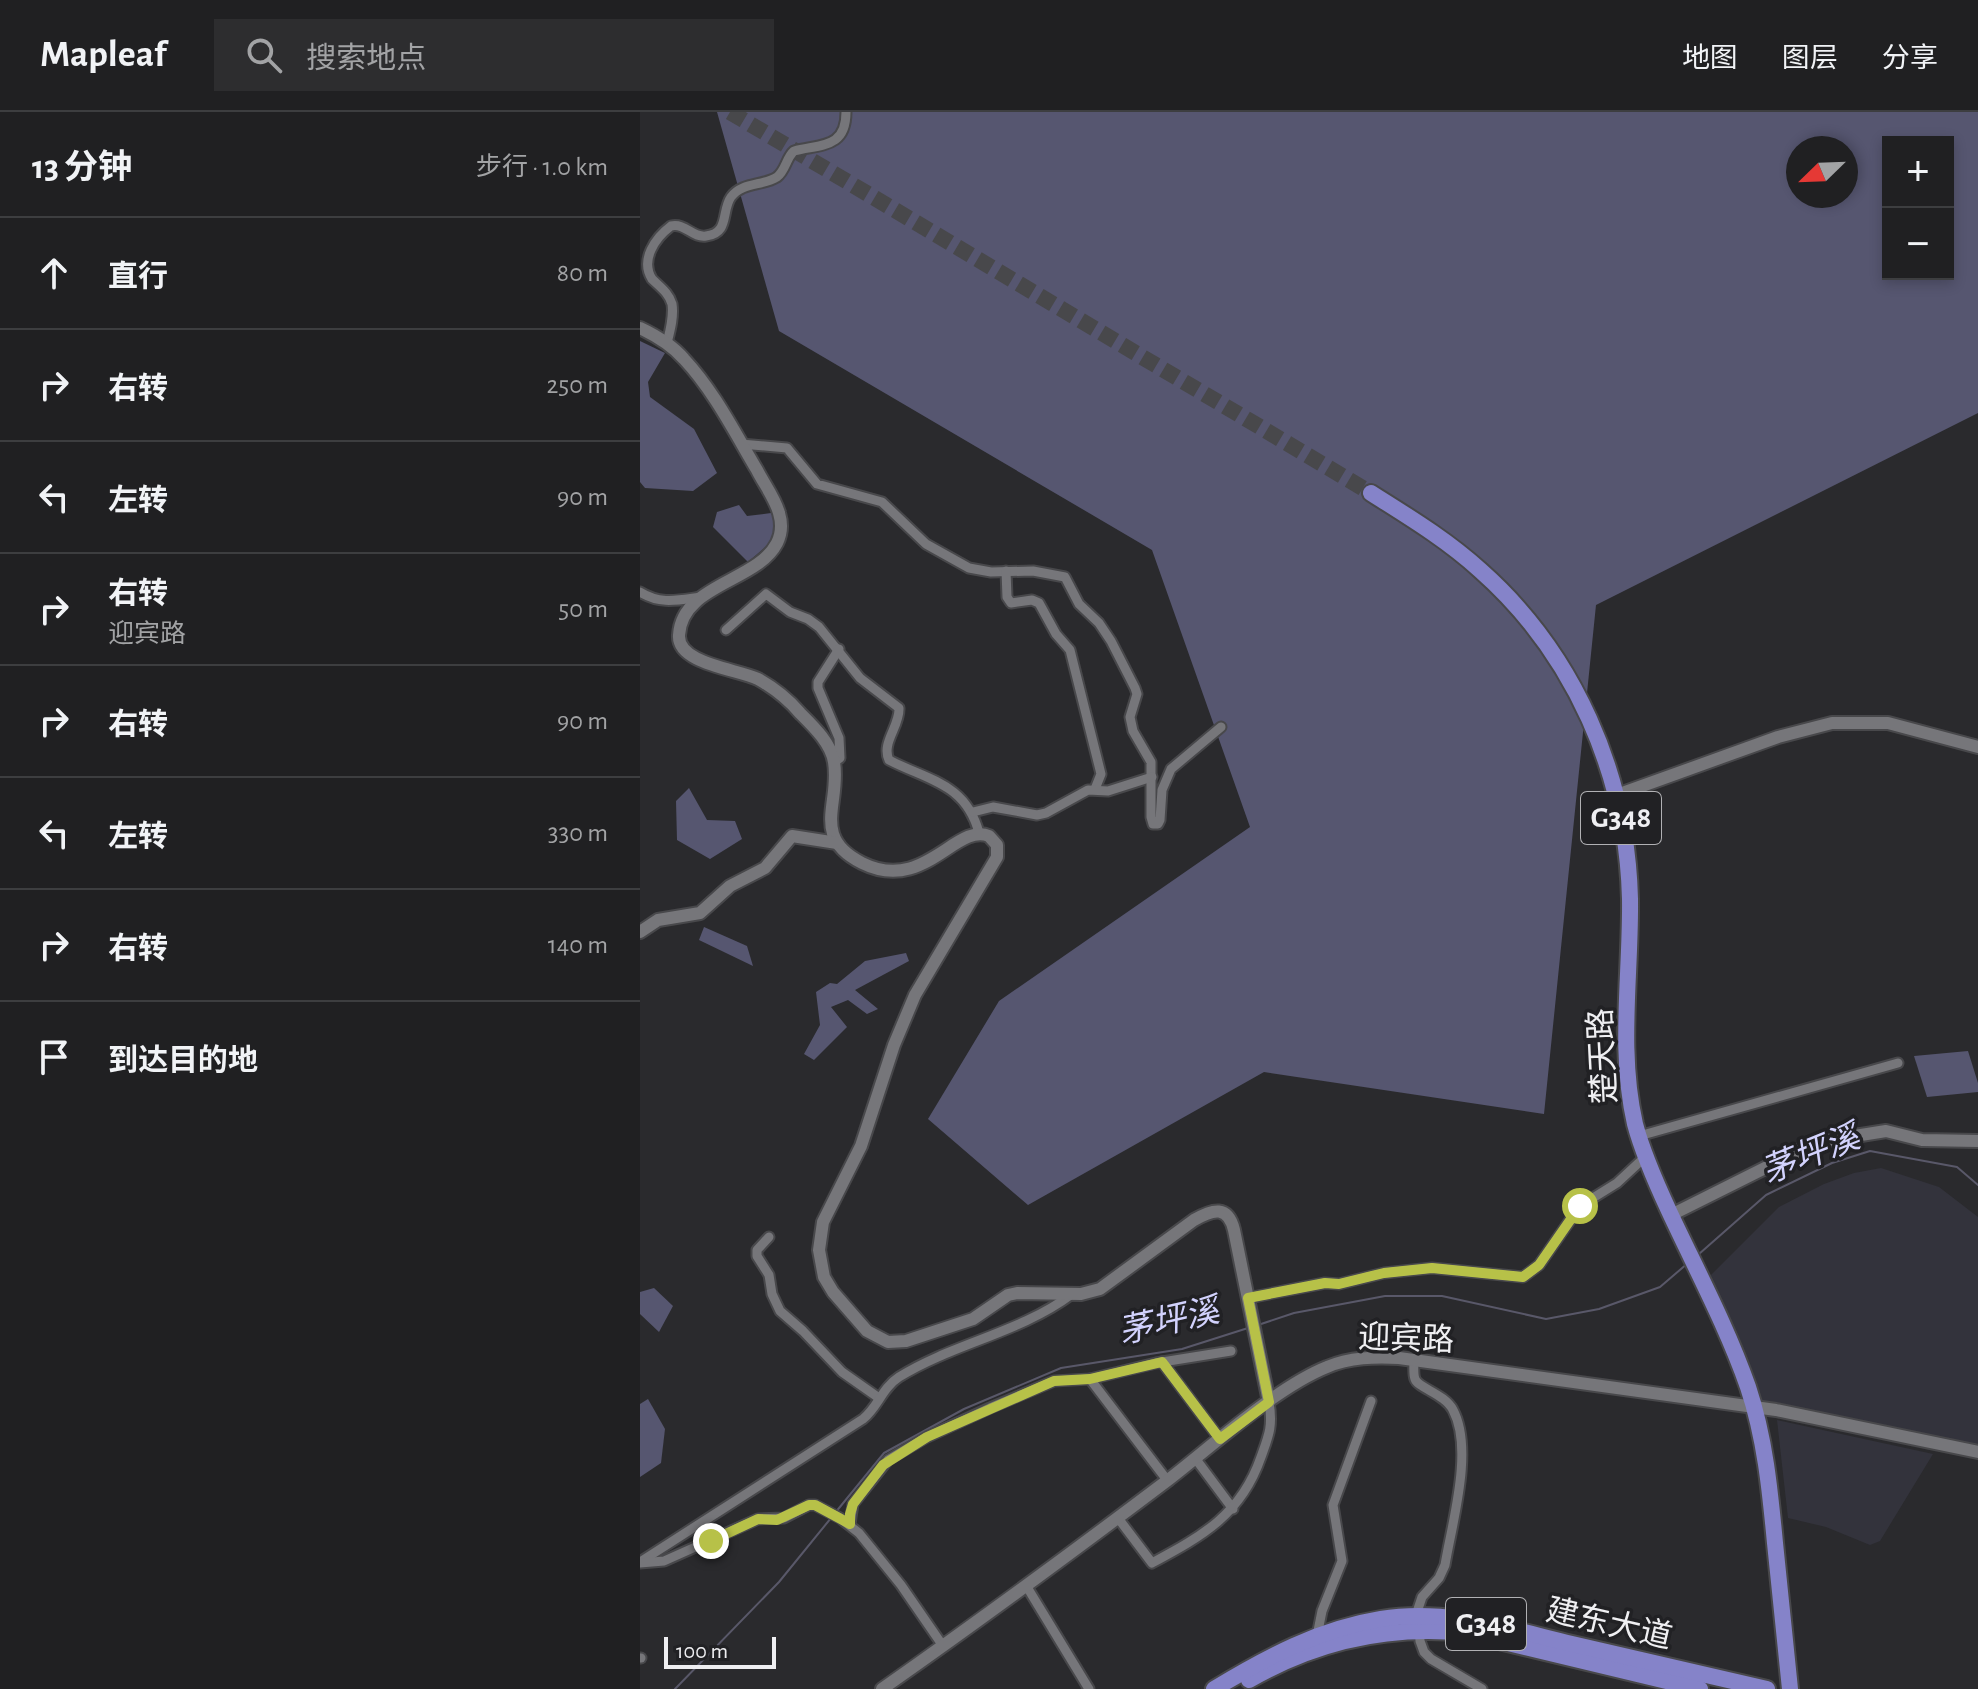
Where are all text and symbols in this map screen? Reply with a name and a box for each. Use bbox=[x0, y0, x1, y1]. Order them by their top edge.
search box bbox=[214, 19, 774, 91]
icon: search bbox=[242, 33, 286, 77]
text: Mapleaf bbox=[40, 36, 166, 74]
text: 搜索地点 bbox=[306, 44, 426, 74]
text: 地图 bbox=[1682, 45, 1738, 73]
text: 图层 bbox=[1782, 45, 1838, 73]
text: 分享 bbox=[1882, 45, 1938, 73]
north arrow bbox=[1786, 136, 1858, 208]
map controls bbox=[1882, 136, 1954, 280]
button: + bbox=[1882, 136, 1954, 208]
text: 13 分钟 bbox=[32, 151, 132, 185]
text: 步行 · 1.0 km bbox=[476, 154, 608, 180]
button: − bbox=[1882, 208, 1954, 280]
icon: ahead bbox=[32, 251, 76, 295]
text: 80 m bbox=[557, 260, 608, 286]
text: 直行 bbox=[108, 262, 168, 292]
icon: right bbox=[32, 363, 76, 407]
text: 250 m bbox=[546, 372, 608, 398]
text: 右转 bbox=[108, 374, 168, 404]
icon: left bbox=[32, 475, 76, 519]
text: 90 m bbox=[557, 484, 608, 510]
text: 左转 bbox=[108, 486, 168, 516]
text: 右转 bbox=[108, 579, 168, 609]
icon: right bbox=[32, 587, 76, 631]
text: 50 m bbox=[558, 596, 608, 622]
text: 迎宾路 bbox=[108, 621, 186, 647]
icon: right bbox=[32, 699, 76, 743]
text: 90 m bbox=[557, 708, 608, 734]
text: 右转 bbox=[108, 710, 168, 740]
road number: G348 bbox=[1581, 792, 1661, 844]
icon: left bbox=[32, 811, 76, 855]
text: 330 m bbox=[548, 820, 608, 846]
text: 左转 bbox=[108, 822, 168, 852]
icon: right bbox=[32, 923, 76, 967]
text: 140 m bbox=[548, 932, 608, 958]
text: 右转 bbox=[108, 934, 168, 964]
street label: 楚天路 bbox=[1583, 1007, 1621, 1105]
icon: arrive bbox=[32, 1035, 76, 1079]
text: 到达目的地 bbox=[108, 1046, 258, 1076]
water label: 茅坪溪 bbox=[1757, 1117, 1867, 1190]
route start bbox=[1562, 1188, 1598, 1224]
water label: 茅坪溪 bbox=[1115, 1291, 1225, 1350]
street label: 迎宾路 bbox=[1357, 1319, 1455, 1357]
route end bbox=[693, 1523, 729, 1559]
street label: 建东大道 bbox=[1543, 1592, 1675, 1654]
road number: G348 bbox=[1446, 1598, 1526, 1650]
scale bar bbox=[664, 1633, 776, 1669]
text: 100 m bbox=[676, 1640, 728, 1662]

